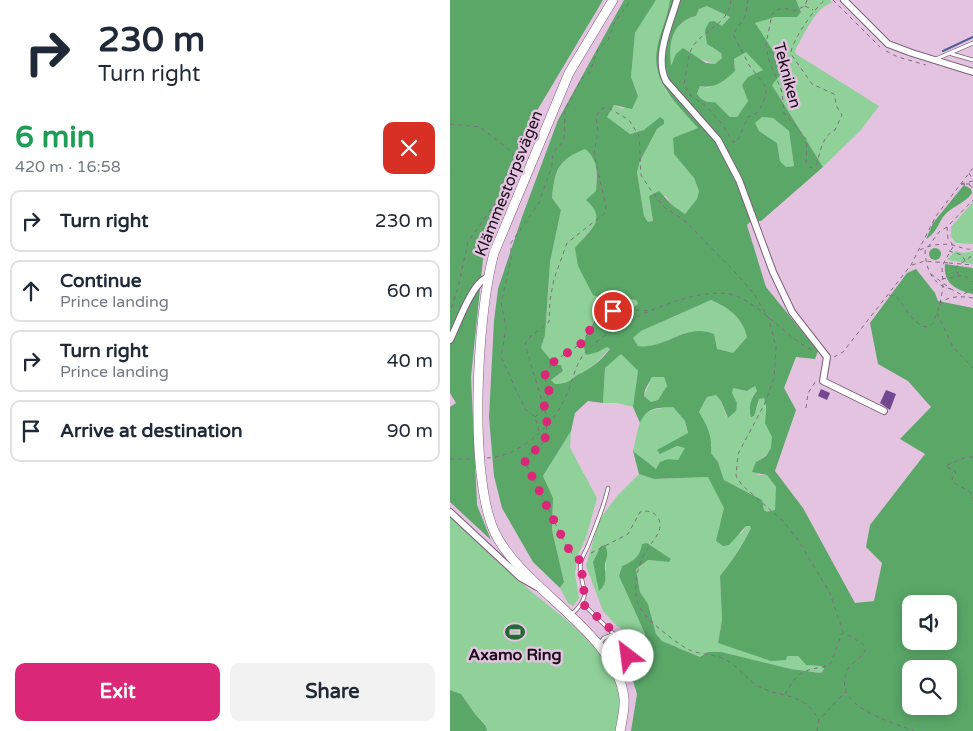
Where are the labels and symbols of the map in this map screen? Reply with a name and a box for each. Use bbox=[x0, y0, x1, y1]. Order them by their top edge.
street label: Tekniken bbox=[769, 40, 805, 110]
street label: Klämmestorpsvägen bbox=[471, 107, 547, 259]
pin bbox=[592, 290, 634, 332]
sports icon: Axamo Ring bbox=[504, 621, 526, 643]
position arrow bbox=[601, 629, 653, 681]
place label: Axamo Ring bbox=[468, 645, 562, 665]

